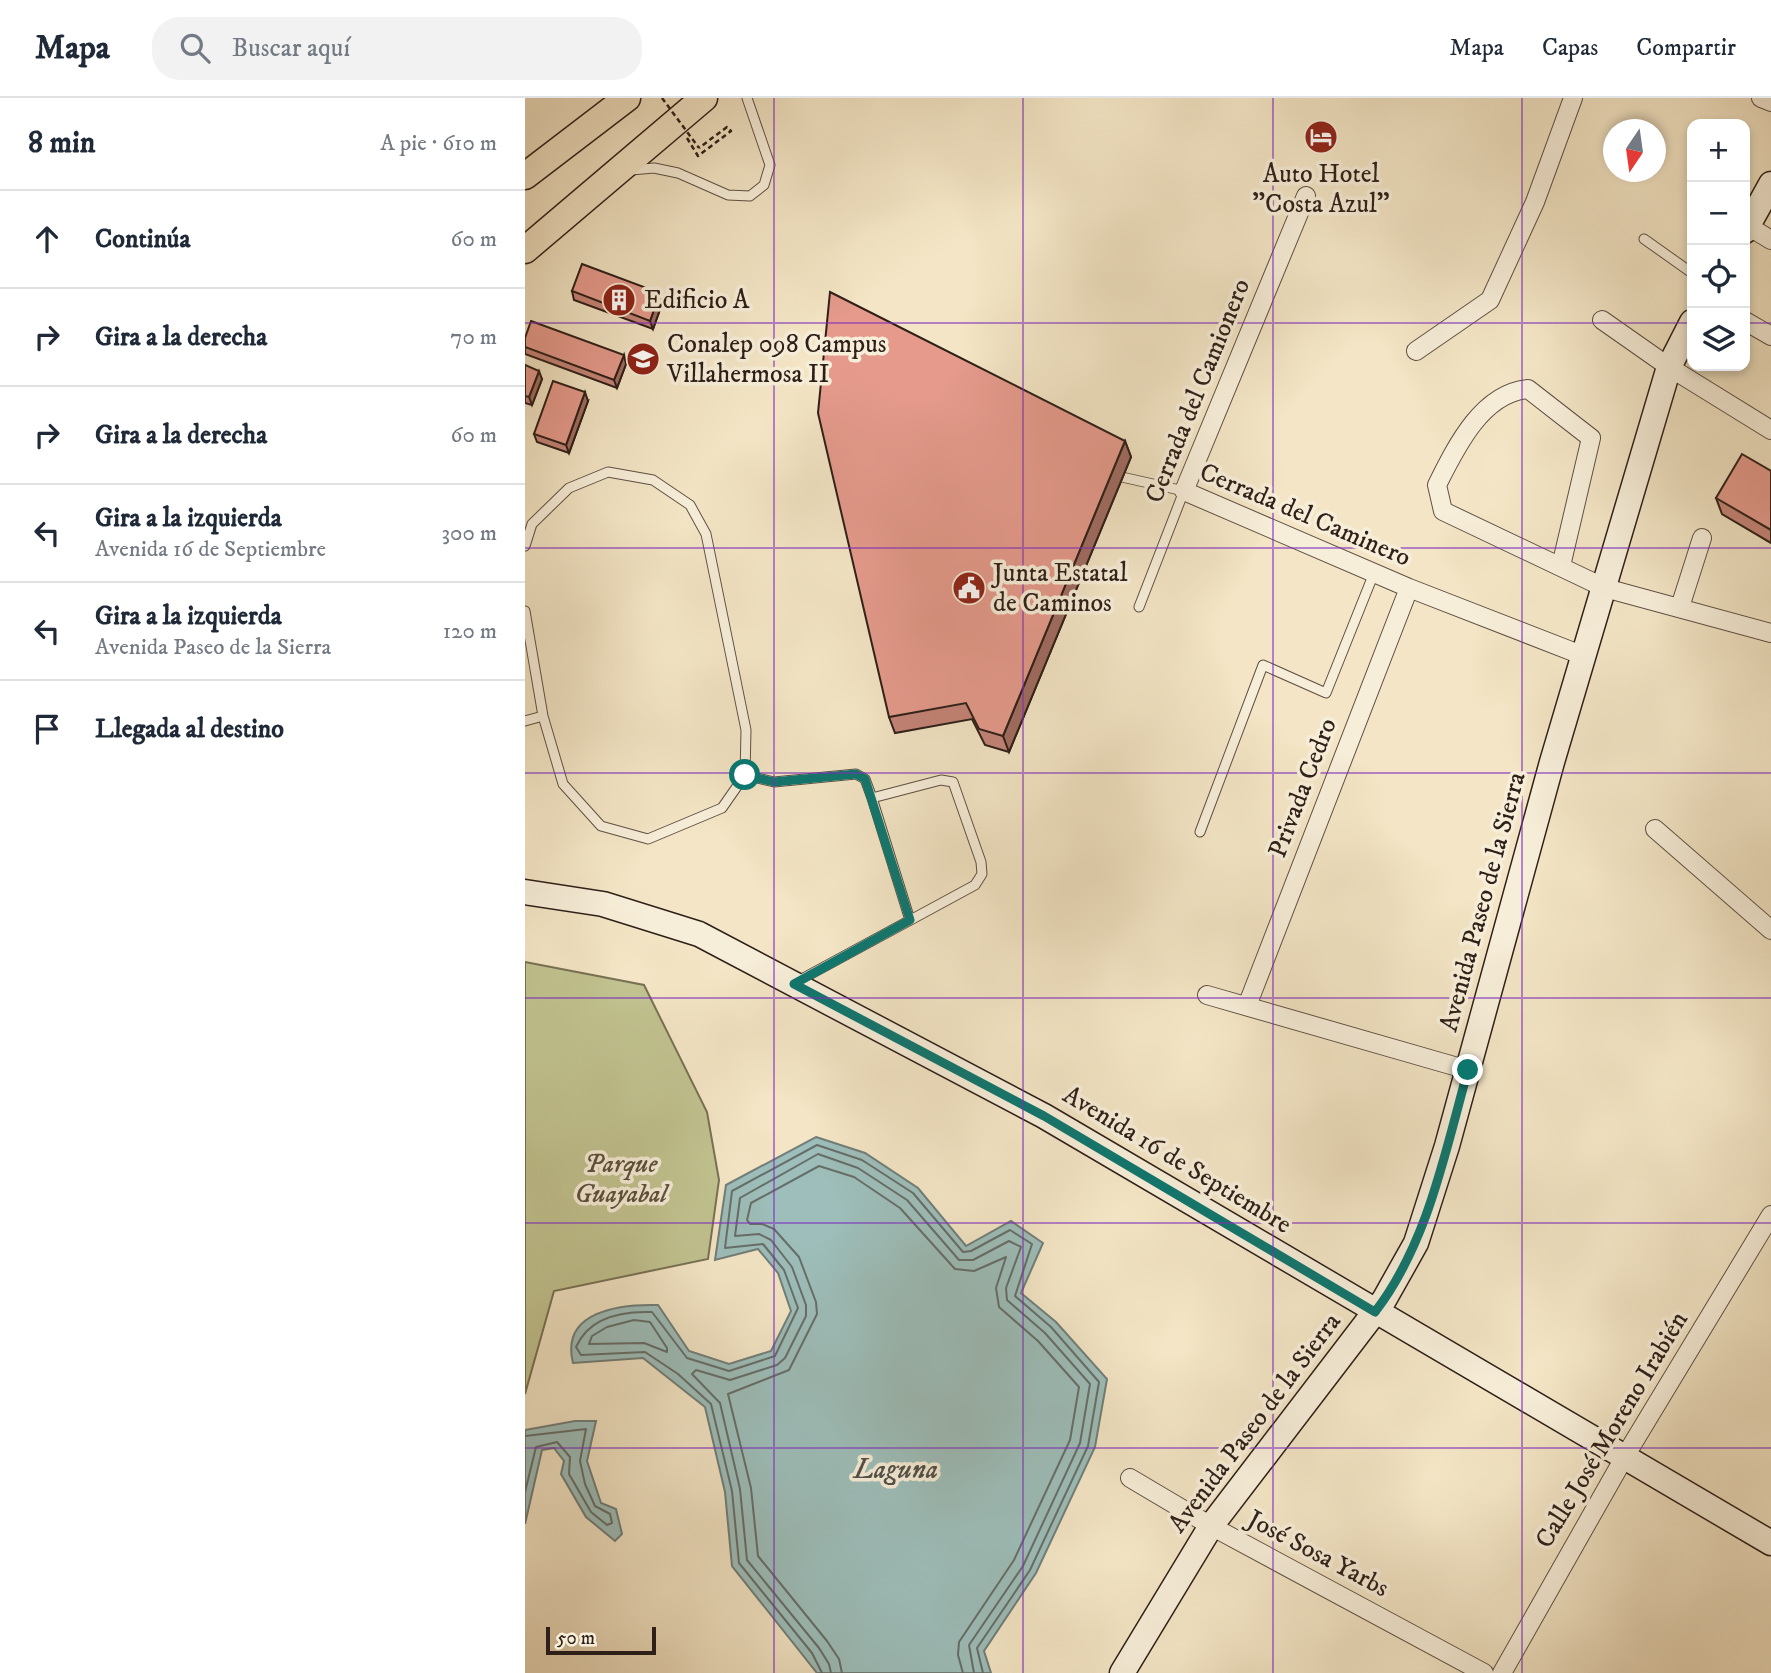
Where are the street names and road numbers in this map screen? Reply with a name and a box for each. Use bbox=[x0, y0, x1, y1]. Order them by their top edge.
street label: Cerrada del Camionero bbox=[1138, 274, 1258, 508]
street label: Cerrada del Caminero bbox=[1194, 456, 1416, 574]
street label: Privada Cedro bbox=[1261, 714, 1345, 862]
street label: Avenida Paseo de la Sierra bbox=[1432, 769, 1534, 1035]
street label: Avenida 16 de Septiembre bbox=[1057, 1079, 1297, 1241]
street label: Calle José Moreno Irabién bbox=[1528, 1305, 1696, 1554]
street label: Avenida Paseo de la Sierra bbox=[1161, 1306, 1349, 1540]
street label: José Sosa Yarbs bbox=[1240, 1502, 1394, 1605]

